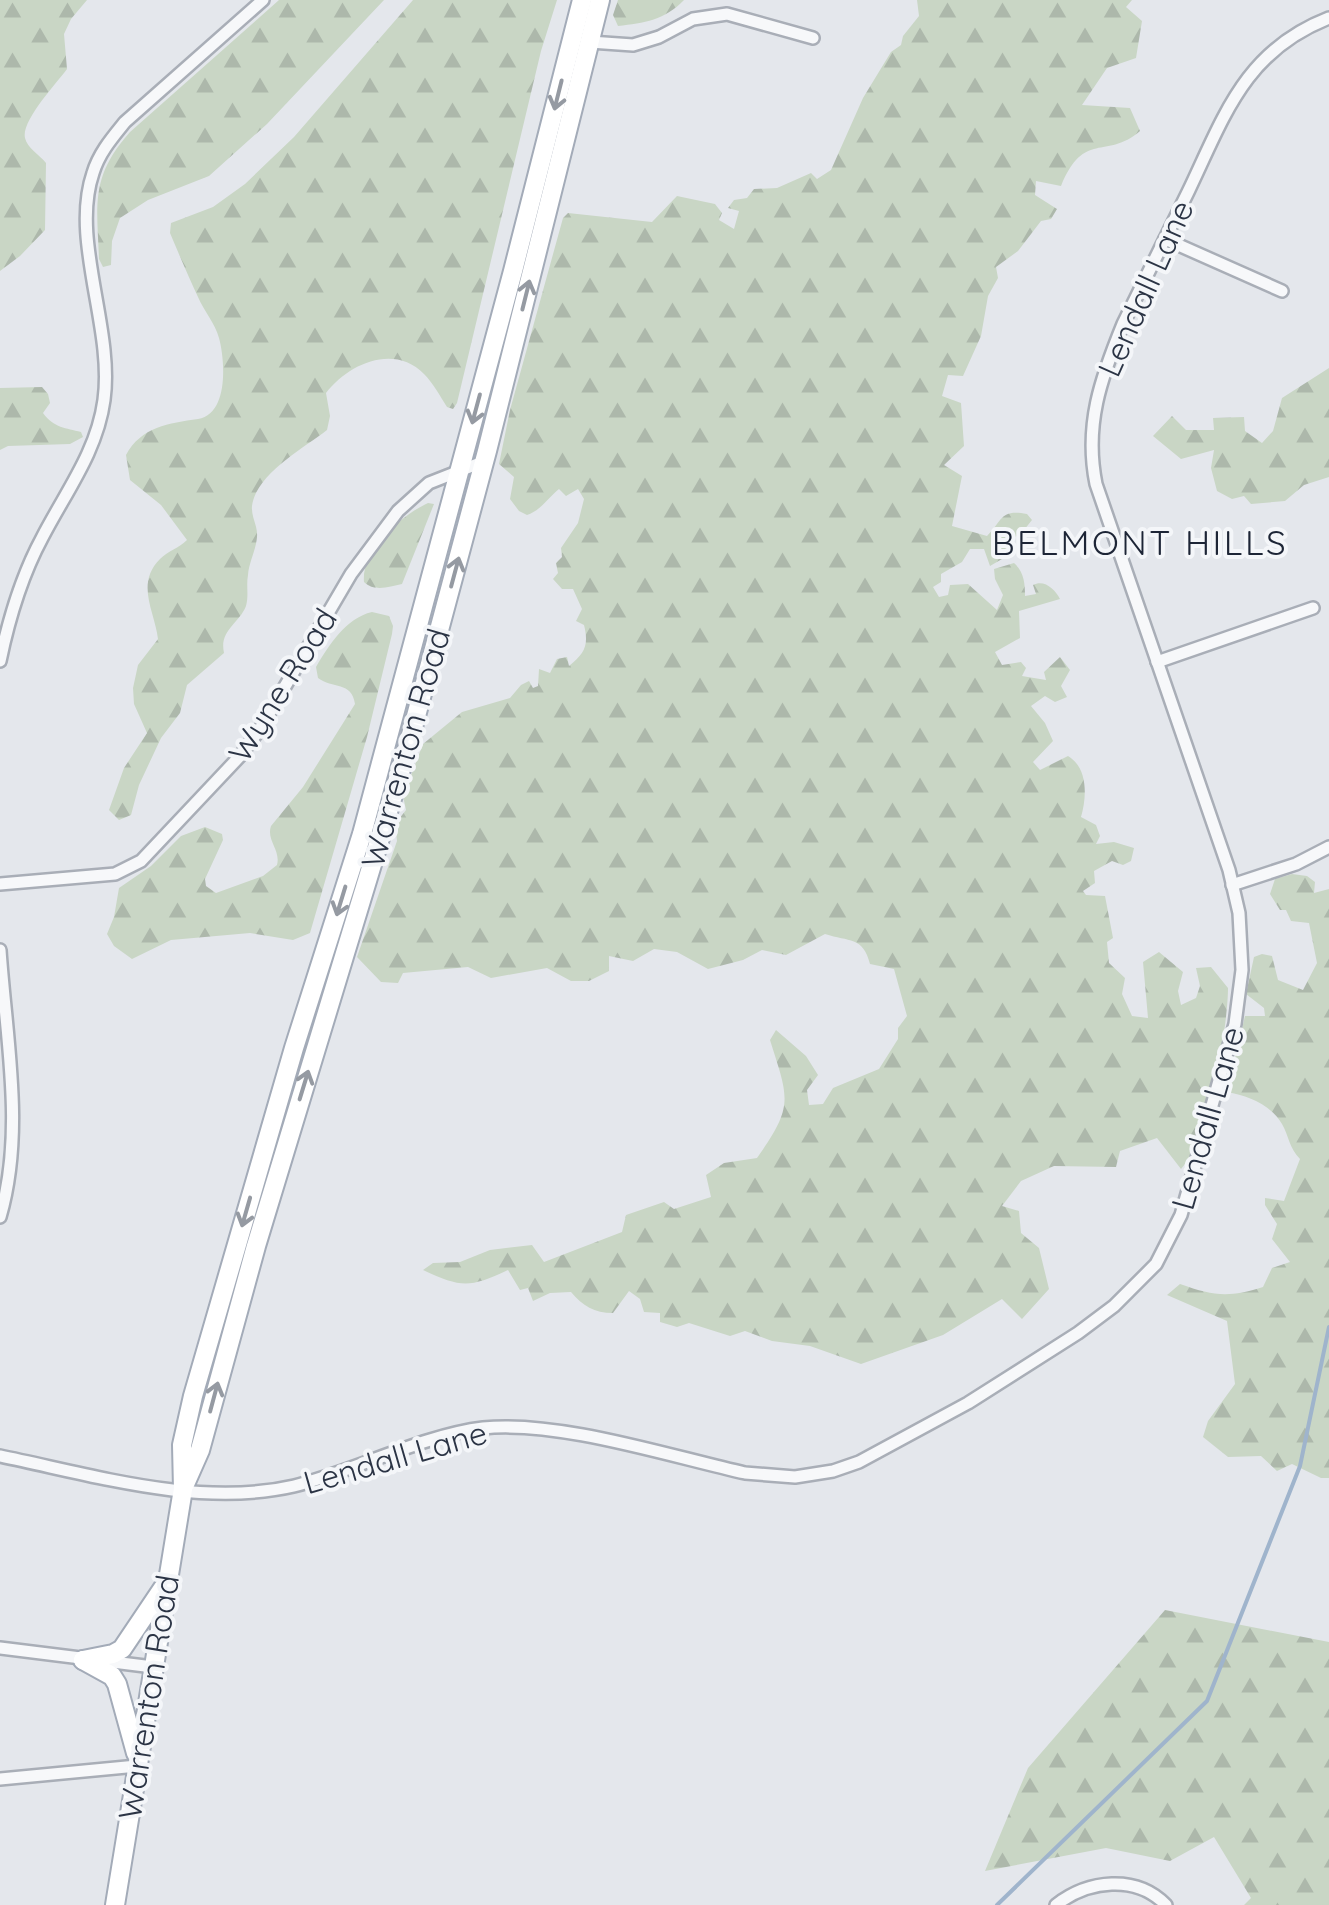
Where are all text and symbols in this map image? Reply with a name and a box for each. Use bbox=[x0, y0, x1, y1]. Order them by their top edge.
one-way arrow bbox=[548, 78, 566, 110]
street label: Lendall Lane bbox=[1088, 194, 1202, 382]
one-way arrow bbox=[518, 280, 536, 312]
one-way arrow bbox=[466, 393, 485, 424]
district label: BELMONT HILLS bbox=[992, 520, 1288, 564]
one-way arrow bbox=[447, 556, 466, 588]
street label: Wyne Road bbox=[219, 601, 345, 769]
street label: Warrenton Road bbox=[352, 624, 458, 872]
one-way arrow bbox=[331, 885, 349, 917]
street label: Lendall Lane bbox=[1162, 1022, 1252, 1214]
one-way arrow bbox=[297, 1070, 315, 1101]
one-way arrow bbox=[236, 1196, 254, 1227]
one-way arrow bbox=[206, 1382, 225, 1413]
street label: Lendall Lane bbox=[299, 1412, 491, 1502]
street label: Warrenton Road bbox=[109, 1572, 187, 1822]

